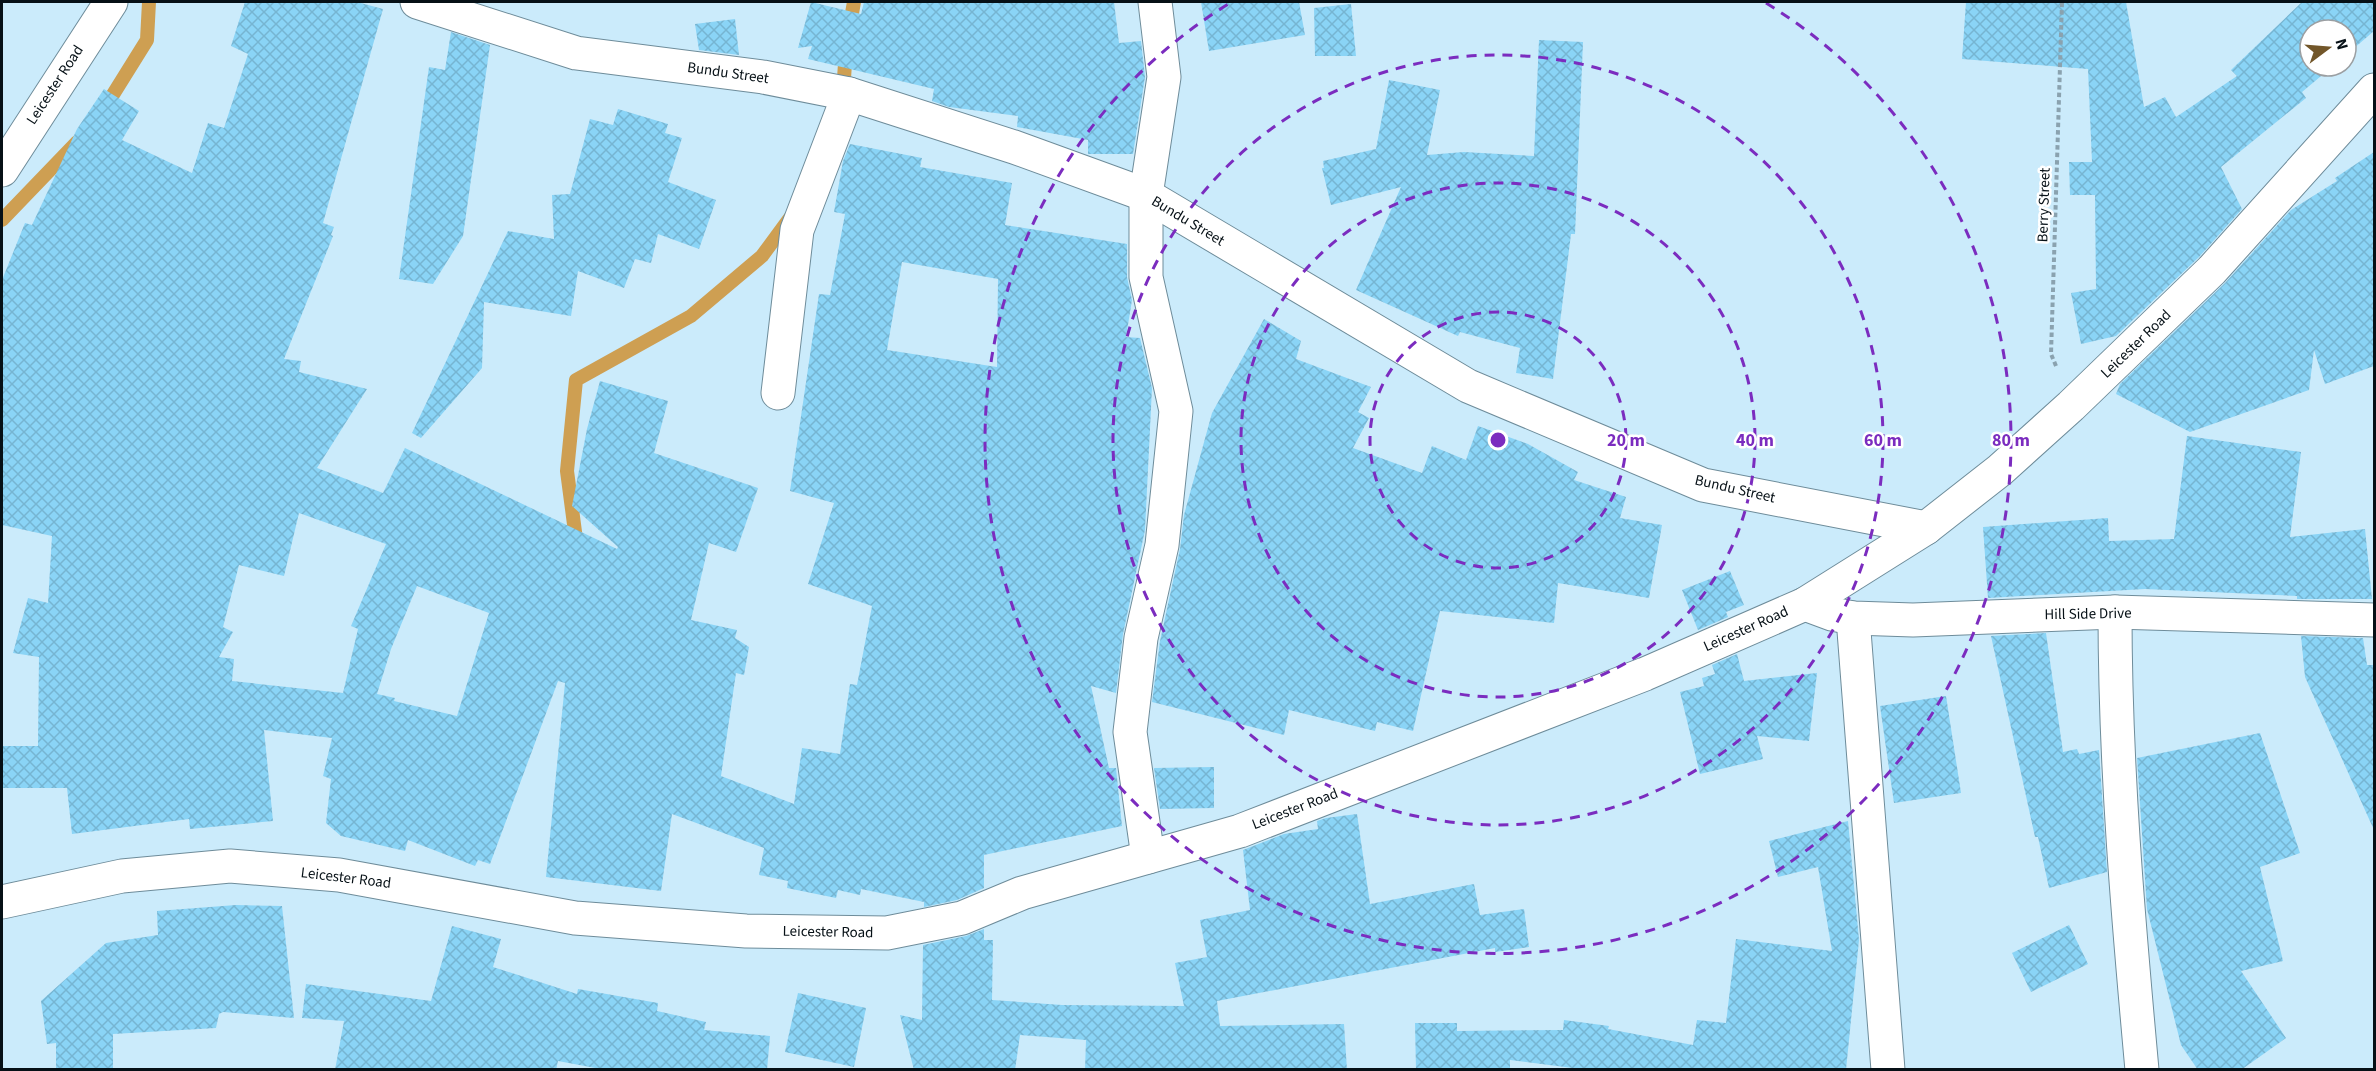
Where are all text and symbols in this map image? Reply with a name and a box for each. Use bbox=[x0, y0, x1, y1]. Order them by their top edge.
north arrow bbox=[2298, 18, 2358, 78]
text: N bbox=[2329, 36, 2353, 52]
street label: Leicester Road bbox=[21, 41, 89, 129]
street label: Bundu Street bbox=[686, 57, 770, 89]
street label: Berry Street bbox=[2032, 167, 2056, 243]
street label: Bundu Street bbox=[1147, 191, 1229, 251]
street label: Leicester Road bbox=[2096, 305, 2176, 383]
text: 20 m bbox=[1607, 428, 1645, 453]
text: 40 m bbox=[1736, 428, 1774, 453]
text: 60 m bbox=[1864, 428, 1902, 453]
text: 80 m bbox=[1992, 428, 2030, 453]
centre of rings bbox=[1488, 430, 1508, 450]
street label: Bundu Street bbox=[1693, 470, 1777, 508]
street label: Leicester Road bbox=[1700, 601, 1792, 657]
street label: Hill Side Drive bbox=[2044, 603, 2132, 625]
street label: Leicester Road bbox=[1249, 783, 1341, 835]
street label: Leicester Road bbox=[300, 862, 392, 894]
street label: Leicester Road bbox=[782, 921, 874, 943]

